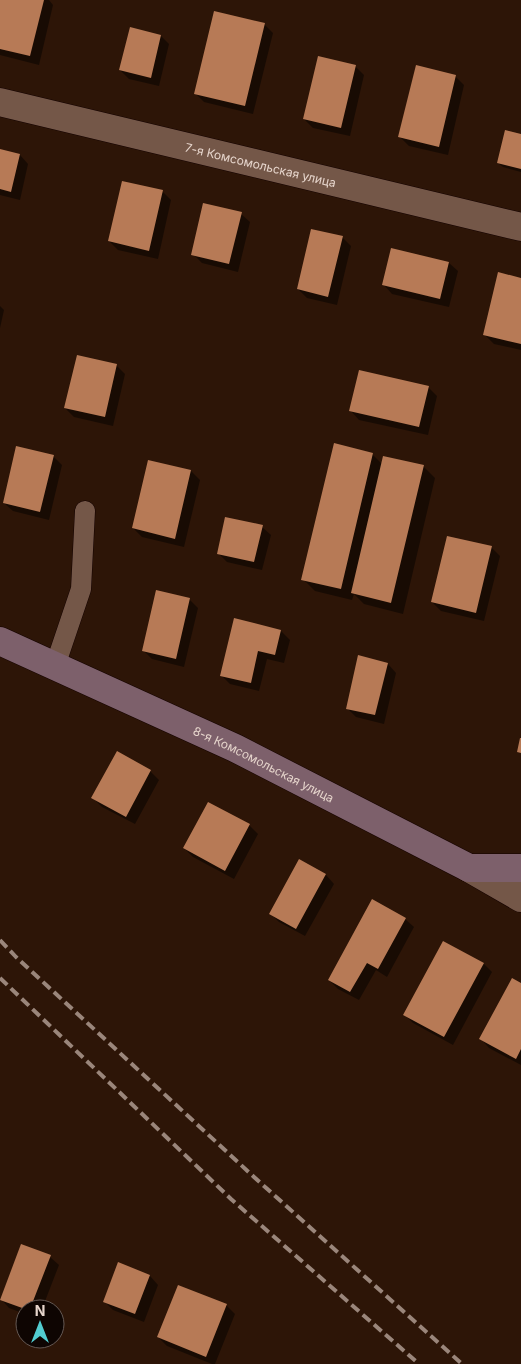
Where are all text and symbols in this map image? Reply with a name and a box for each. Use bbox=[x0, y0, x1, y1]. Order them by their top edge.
street label: 7-я Комсомольская улица bbox=[184, 139, 338, 190]
street label: 8-я Комсомольская улица bbox=[191, 723, 337, 805]
north arrow bbox=[15, 1299, 65, 1349]
text: N bbox=[35, 1302, 45, 1319]

